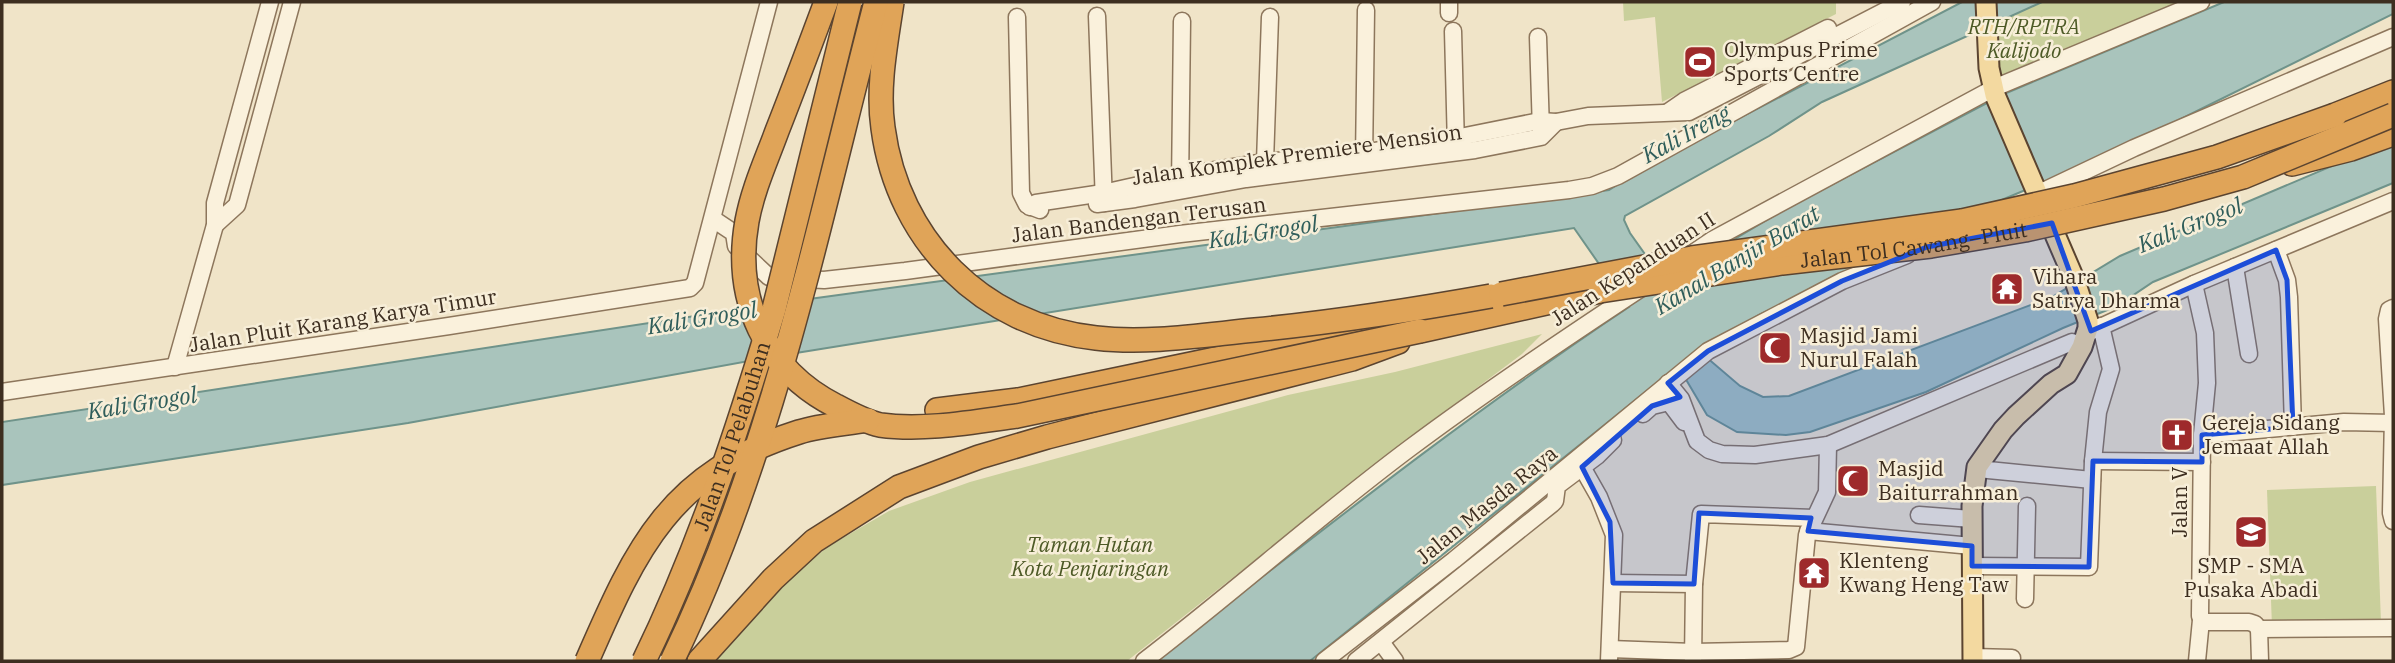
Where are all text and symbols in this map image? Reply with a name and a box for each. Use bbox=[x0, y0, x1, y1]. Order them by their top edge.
park label: RTH/RPTRA Kalijodo bbox=[1967, 12, 2080, 64]
place label: Olympus Prime Sports Centre bbox=[1724, 35, 1878, 87]
sports icon: Olympus Prime Sports Centre bbox=[1681, 43, 1719, 81]
water label: Kali Ireng bbox=[1635, 97, 1736, 169]
street label: Jalan Komplek Premiere Mension bbox=[1130, 117, 1464, 191]
street label: Jalan Bandengan Terusan bbox=[1010, 189, 1268, 249]
water label: Kali Grogol bbox=[2132, 189, 2247, 259]
water label: Kanal Banjir Barat bbox=[1647, 197, 1826, 321]
street label: Jalan Kepanduan II bbox=[1545, 205, 1720, 332]
water label: Kali Grogol bbox=[1205, 207, 1320, 255]
street label: Jalan Tol Cawang–Pluit bbox=[1799, 215, 2029, 274]
place label: Vihara Satrya Dharma bbox=[2032, 262, 2180, 314]
temple icon: Vihara Satrya Dharma bbox=[1988, 270, 2026, 308]
street label: Jalan Pluit Karang Karya Timur bbox=[187, 282, 499, 358]
water label: Kali Grogol bbox=[644, 293, 759, 341]
place label: Masjid Jami Nurul Falah bbox=[1800, 321, 1918, 373]
mosque icon: Masjid Jami Nurul Falah bbox=[1756, 329, 1794, 367]
street label: Jalan Tol Pelabuhan bbox=[687, 338, 776, 534]
water label: Kali Grogol bbox=[84, 378, 199, 426]
place label: Gereja Sidang Jemaat Allah bbox=[2202, 408, 2340, 460]
church icon: Gereja Sidang Jemaat Allah bbox=[2158, 416, 2196, 454]
street label: Jalan Masda Raya bbox=[1410, 439, 1563, 570]
place label: Masjid Baiturrahman bbox=[1878, 454, 2019, 506]
mosque icon: Masjid Baiturrahman bbox=[1834, 462, 1872, 500]
street label: Jalan V bbox=[2165, 466, 2193, 537]
school or university icon: SMP - SMA Pusaka Abadi bbox=[2232, 513, 2270, 551]
park label: Taman Hutan Kota Penjaringan bbox=[1010, 530, 1169, 582]
place label: Klenteng Kwang Heng Taw bbox=[1839, 546, 2009, 598]
place label: SMP - SMA Pusaka Abadi bbox=[2184, 551, 2318, 603]
temple icon: Klenteng Kwang Heng Taw bbox=[1795, 554, 1833, 592]

